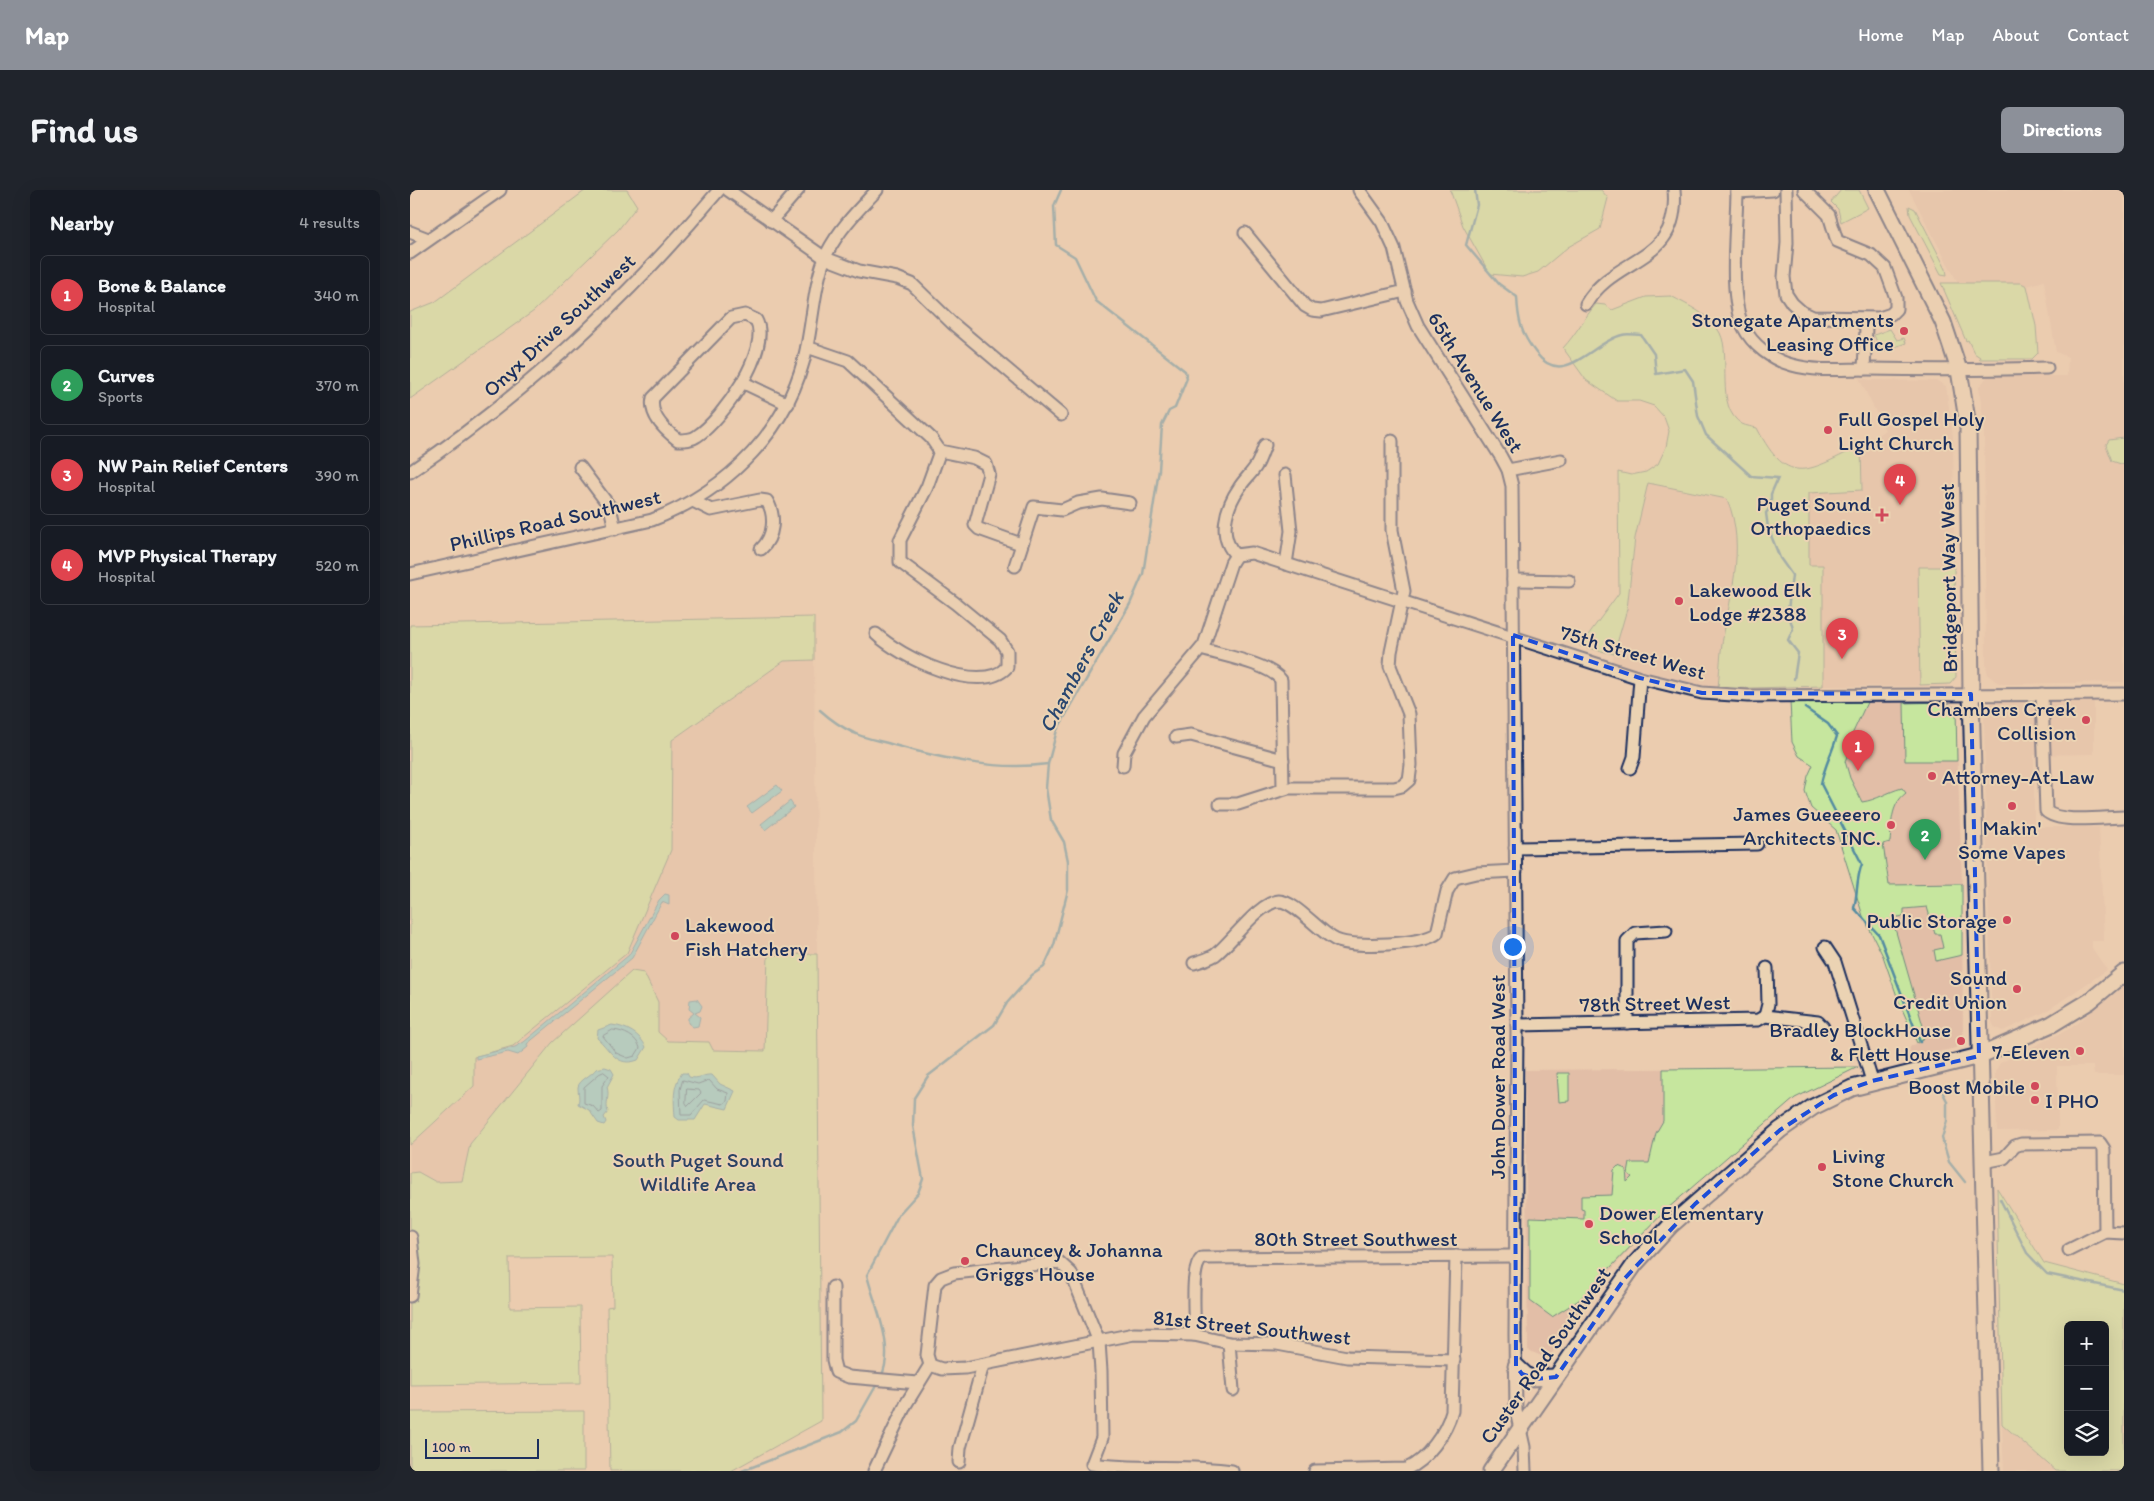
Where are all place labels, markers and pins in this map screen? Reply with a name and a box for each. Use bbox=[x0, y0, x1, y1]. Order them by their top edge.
place label: Stonegate Apartments Leasing Office bbox=[1692, 307, 1894, 356]
marker: Stonegate Apartments Leasing Office bbox=[1898, 325, 1910, 337]
place label: Full Gospel Holy Light Church bbox=[1838, 406, 1985, 455]
marker: Full Gospel Holy Light Church bbox=[1822, 424, 1834, 436]
pin: 4 bbox=[1884, 464, 1916, 505]
place label: Puget Sound Orthopaedics bbox=[1750, 491, 1871, 540]
marker: Puget Sound Orthopaedics bbox=[1875, 508, 1889, 522]
place label: Lakewood Elk Lodge #2388 bbox=[1689, 577, 1812, 626]
marker: Lakewood Elk Lodge #2388 bbox=[1673, 595, 1685, 607]
pin: 3 bbox=[1826, 618, 1858, 659]
place label: Chambers Creek Collision bbox=[1927, 696, 2076, 745]
marker: Chambers Creek Collision bbox=[2080, 714, 2092, 726]
pin: 1 bbox=[1842, 730, 1874, 771]
place label: Attorney-At-Law bbox=[1942, 764, 2095, 789]
marker: Attorney-At-Law bbox=[1926, 770, 1938, 782]
marker: Makin' Some Vapes bbox=[2006, 800, 2018, 812]
place label: James Gueeeero Architects INC. bbox=[1733, 801, 1881, 850]
place label: Makin' Some Vapes bbox=[1958, 815, 2066, 864]
marker: James Gueeeero Architects INC. bbox=[1885, 819, 1897, 831]
pin: 2 bbox=[1909, 819, 1941, 860]
place label: Public Storage bbox=[1867, 908, 1997, 933]
place label: Lakewood Fish Hatchery bbox=[685, 912, 808, 961]
marker: Public Storage bbox=[2001, 914, 2013, 926]
marker: Lakewood Fish Hatchery bbox=[669, 930, 681, 942]
place label: Sound Credit Union bbox=[1893, 965, 2007, 1014]
marker: Sound Credit Union bbox=[2011, 983, 2023, 995]
place label: Bradley BlockHouse & Flett House bbox=[1769, 1017, 1951, 1066]
marker: Bradley BlockHouse & Flett House bbox=[1955, 1035, 1967, 1047]
place label: 7-Eleven bbox=[1992, 1039, 2070, 1064]
marker: 7-Eleven bbox=[2074, 1045, 2086, 1057]
place label: Boost Mobile bbox=[1908, 1074, 2025, 1099]
marker: Boost Mobile bbox=[2029, 1080, 2041, 1092]
place label: I PHO bbox=[2045, 1088, 2099, 1113]
marker: I PHO bbox=[2029, 1094, 2041, 1106]
place label: Living Stone Church bbox=[1832, 1143, 1954, 1192]
marker: Living Stone Church bbox=[1816, 1161, 1828, 1173]
place label: Dower Elementary School bbox=[1599, 1200, 1764, 1249]
marker: Dower Elementary School bbox=[1583, 1218, 1595, 1230]
place label: Chauncey & Johanna Griggs House bbox=[975, 1237, 1163, 1286]
marker: Chauncey & Johanna Griggs House bbox=[959, 1255, 971, 1267]

